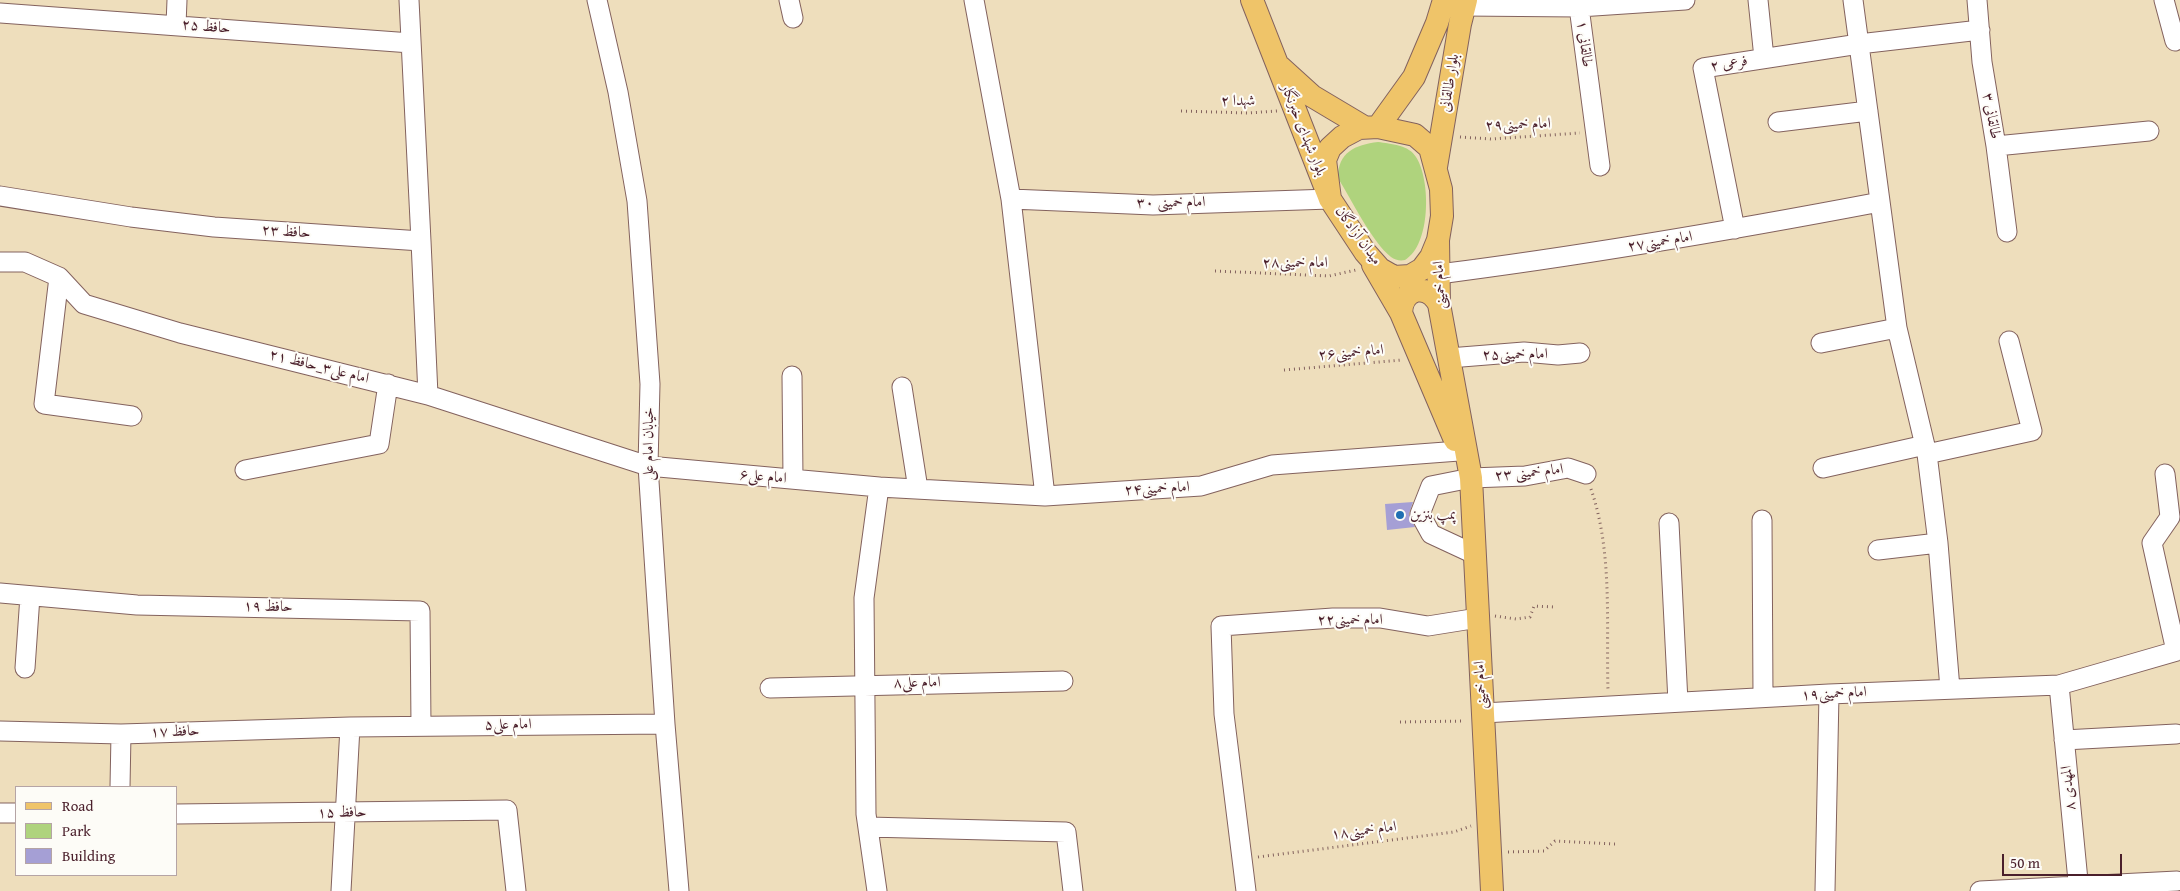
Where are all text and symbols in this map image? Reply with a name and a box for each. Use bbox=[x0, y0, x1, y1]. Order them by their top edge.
street label: حافظ ۲۵ bbox=[181, 16, 231, 38]
street label: طالقانی ۱ bbox=[1572, 20, 1596, 68]
street label: فرعی ۲ bbox=[1709, 52, 1749, 76]
street label: بلوار طالقانی bbox=[1437, 53, 1463, 113]
street label: بلوار شهدای خبرنگار bbox=[1276, 81, 1330, 179]
street label: طالقانی ۳ bbox=[1978, 91, 2004, 141]
street label: شهدا ۲ bbox=[1221, 92, 1255, 110]
street label: امام خمینی۲۹ bbox=[1485, 115, 1551, 135]
street label: امام خمینی ۳۰ bbox=[1136, 193, 1206, 213]
street label: میدان آزادگان bbox=[1331, 203, 1385, 269]
street label: حافظ ۲۳ bbox=[261, 221, 311, 243]
street label: امام خمینی۲۷ bbox=[1626, 228, 1694, 256]
street label: امام خمینی۲۸ bbox=[1262, 254, 1328, 272]
street label: امام خمینی bbox=[1430, 260, 1450, 310]
street label: امام خمینی۲۶ bbox=[1317, 341, 1385, 365]
street label: امام خمینی۲۵ bbox=[1482, 345, 1548, 365]
street label: امام علی۳_حافظ ۲۱ bbox=[267, 346, 371, 388]
street label: خیابان امام علی bbox=[640, 407, 658, 481]
street label: امام خمینی ۲۳ bbox=[1494, 460, 1564, 486]
street label: امام علی۶ bbox=[739, 466, 787, 488]
street label: امام خمینی۲۴ bbox=[1124, 478, 1190, 500]
place label: پمپ بنزین bbox=[1410, 506, 1456, 524]
marker: پمپ بنزین bbox=[1394, 509, 1406, 521]
street label: حافظ ۱۹ bbox=[243, 598, 293, 616]
street label: امام خمینی۲۲ bbox=[1317, 611, 1383, 629]
street label: امام خمینی bbox=[1471, 660, 1491, 710]
street label: امام علی۸ bbox=[893, 674, 941, 692]
street label: امام خمینی۱۹ bbox=[1801, 683, 1867, 705]
street label: امام علی۵ bbox=[484, 716, 532, 734]
street label: حافظ ۱۷ bbox=[150, 722, 200, 742]
street label: المهدی ٨ bbox=[2058, 765, 2080, 811]
legend bbox=[15, 786, 178, 876]
text: Road bbox=[62, 795, 93, 816]
street label: حافظ ۱۵ bbox=[317, 804, 367, 822]
street label: امام خمینی۱۸ bbox=[1330, 818, 1398, 844]
text: Park bbox=[62, 820, 91, 841]
scale bar bbox=[2005, 844, 2125, 876]
text: Building bbox=[62, 845, 115, 866]
text: 50 m bbox=[2010, 852, 2040, 873]

